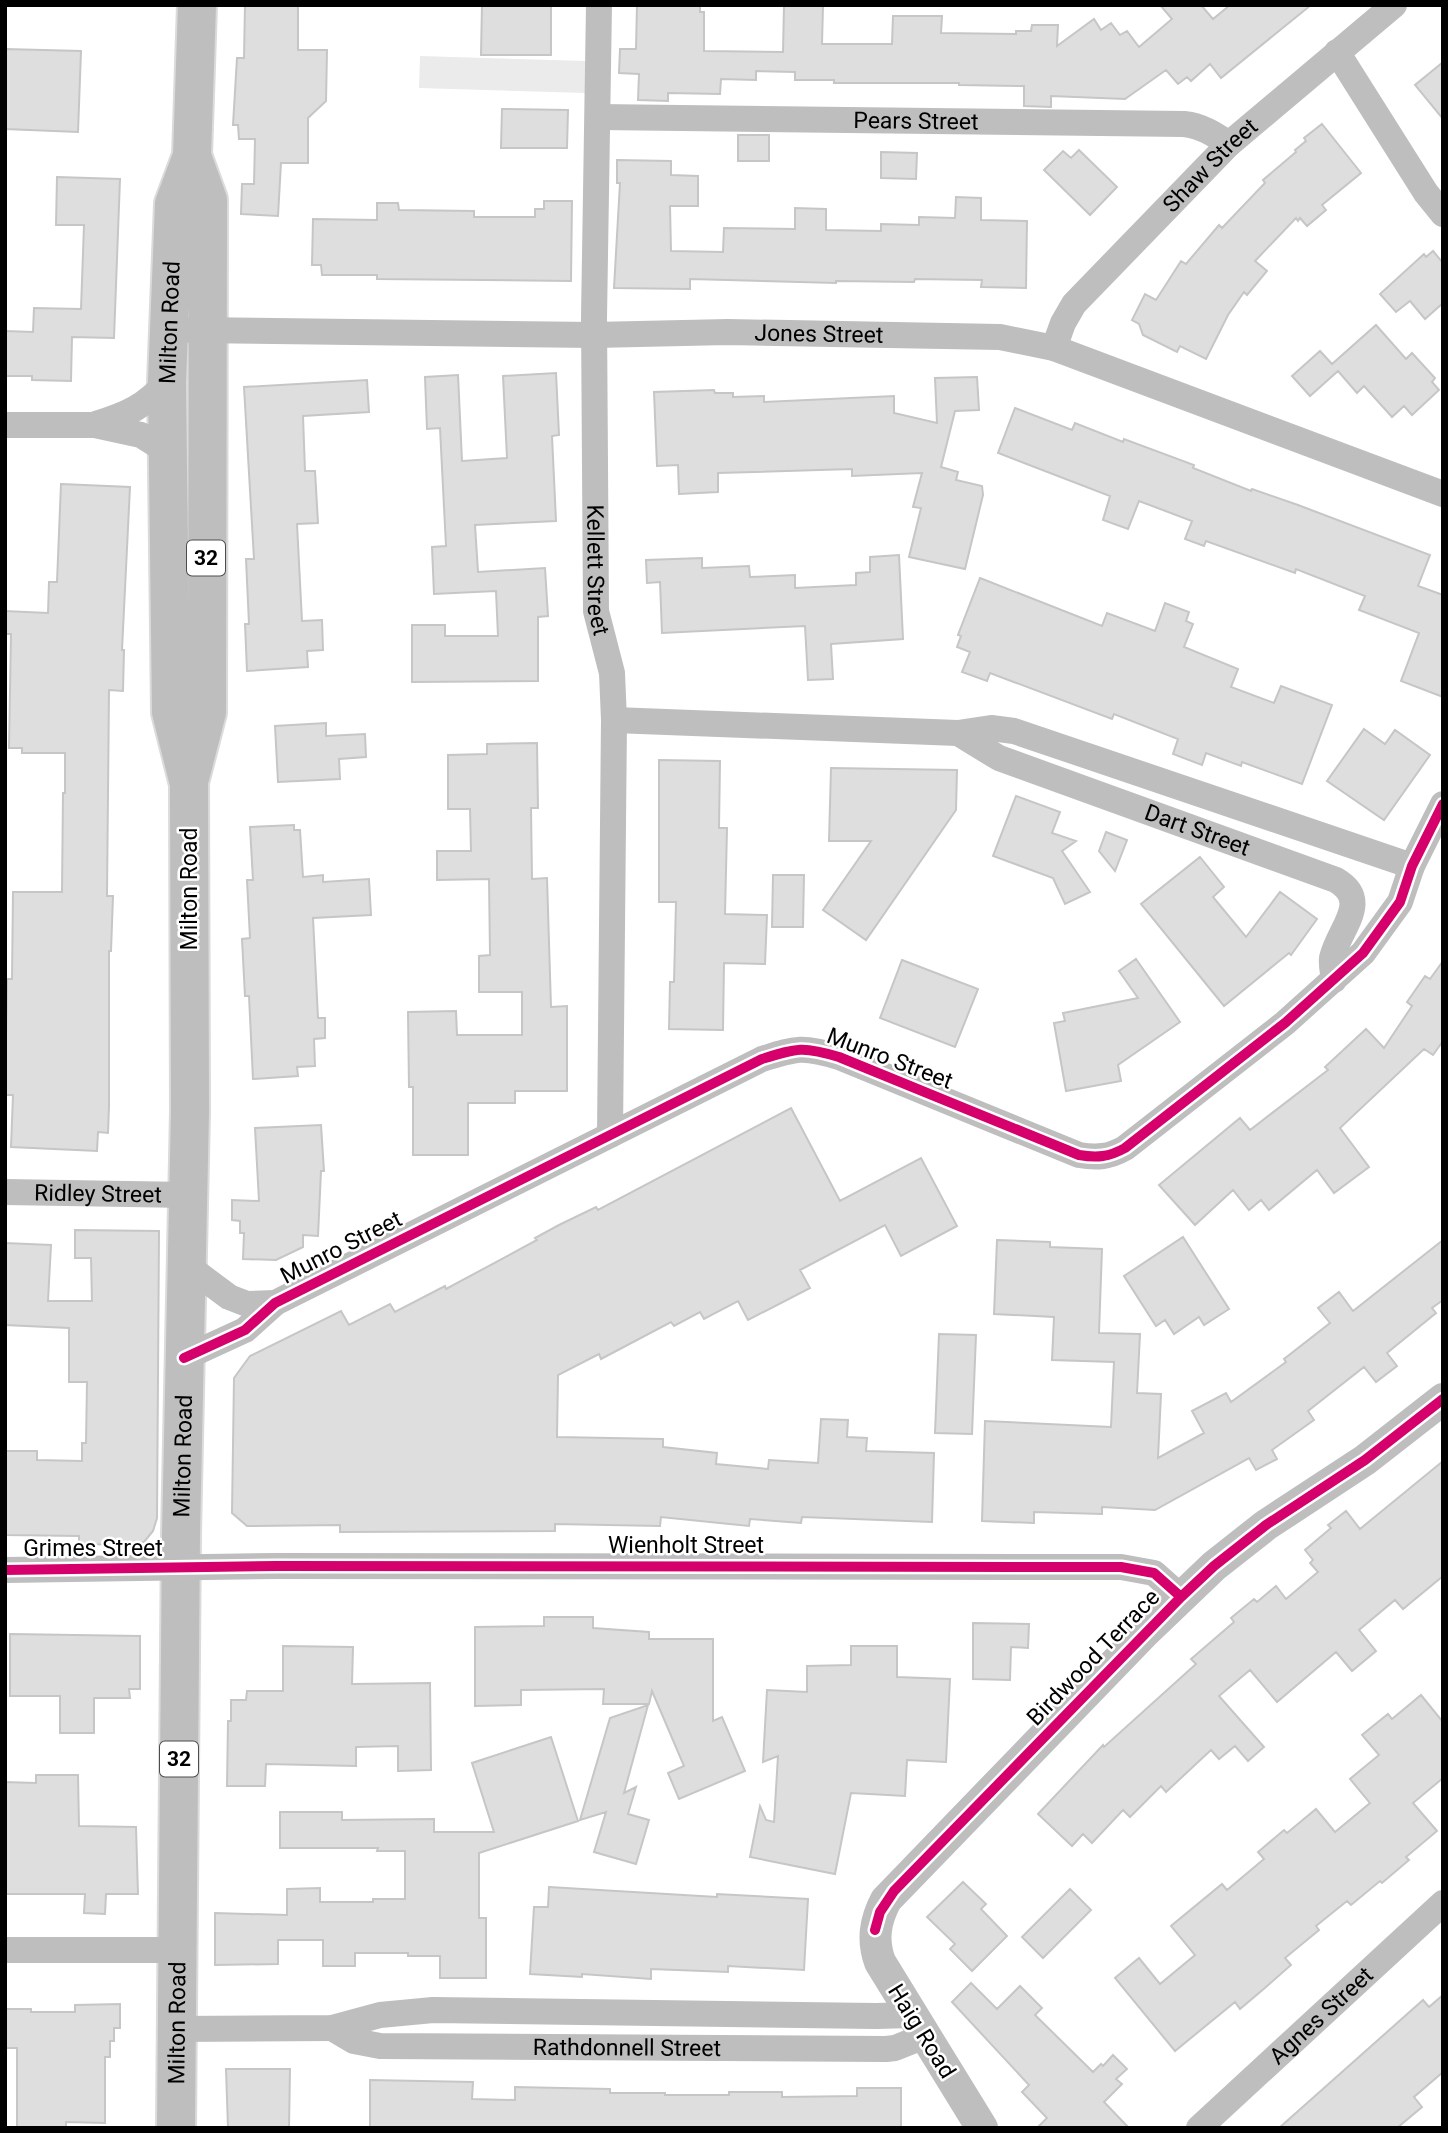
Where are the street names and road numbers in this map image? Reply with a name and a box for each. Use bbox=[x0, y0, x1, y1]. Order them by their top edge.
street label: Pears Street bbox=[853, 107, 979, 136]
street label: Shaw Street bbox=[1157, 113, 1263, 218]
street label: Milton Road bbox=[154, 260, 186, 384]
street label: Jones Street bbox=[754, 319, 884, 349]
street label: Kellett Street bbox=[581, 504, 615, 638]
road number: 32 bbox=[187, 540, 225, 576]
street label: Dart Street bbox=[1141, 799, 1253, 862]
street label: Milton Road bbox=[176, 828, 203, 950]
street label: Munro Street bbox=[823, 1022, 957, 1095]
street label: Ridley Street bbox=[34, 1179, 162, 1209]
street label: Munro Street bbox=[276, 1205, 406, 1290]
street label: Milton Road bbox=[168, 1394, 198, 1518]
street label: Wienholt Street bbox=[608, 1532, 764, 1559]
street label: Grimes Street bbox=[23, 1535, 163, 1562]
street label: Birdwood Terrace bbox=[1022, 1584, 1165, 1731]
road number: 32 bbox=[160, 1742, 198, 1776]
street label: Milton Road bbox=[163, 1961, 191, 2085]
street label: Agnes Street bbox=[1264, 1961, 1379, 2070]
street label: Haig Road bbox=[882, 1979, 961, 2083]
street label: Rathdonnell Street bbox=[533, 2034, 721, 2062]

